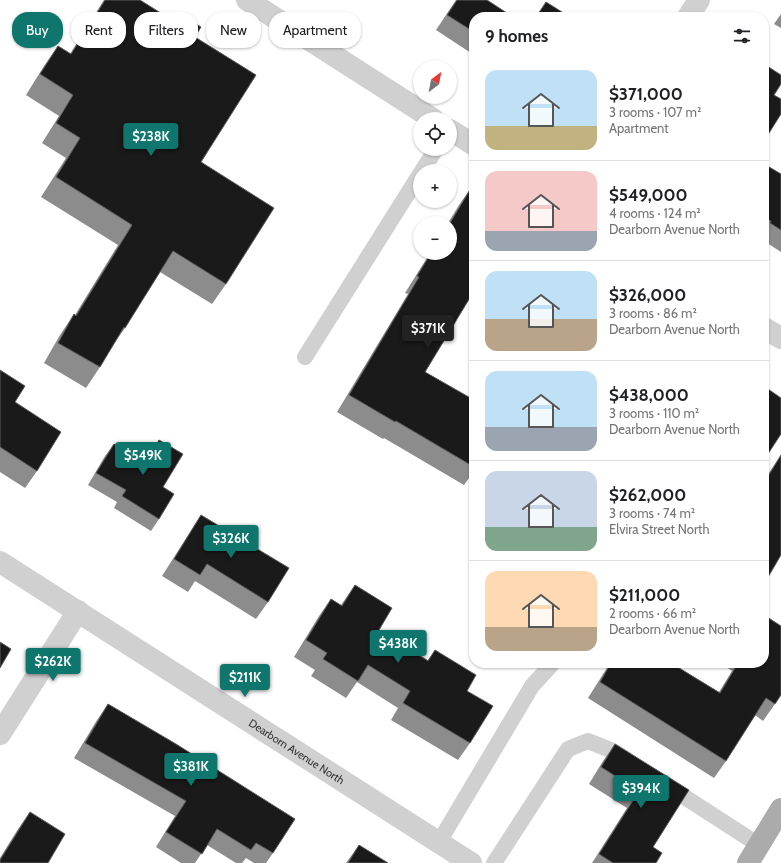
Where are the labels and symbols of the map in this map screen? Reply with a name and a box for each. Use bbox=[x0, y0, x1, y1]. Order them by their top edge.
north arrow bbox=[413, 60, 457, 104]
pin: $238K bbox=[123, 123, 179, 157]
pin: $371K bbox=[400, 315, 456, 349]
pin: $549K bbox=[115, 442, 171, 476]
pin: $326K bbox=[203, 525, 259, 559]
pin: $438K bbox=[370, 630, 426, 664]
pin: $262K bbox=[25, 648, 81, 682]
pin: $211K bbox=[217, 664, 273, 698]
street label: Dearborn Avenue North bbox=[246, 716, 347, 787]
pin: $381K bbox=[163, 753, 219, 787]
pin: $394K bbox=[613, 775, 669, 809]

